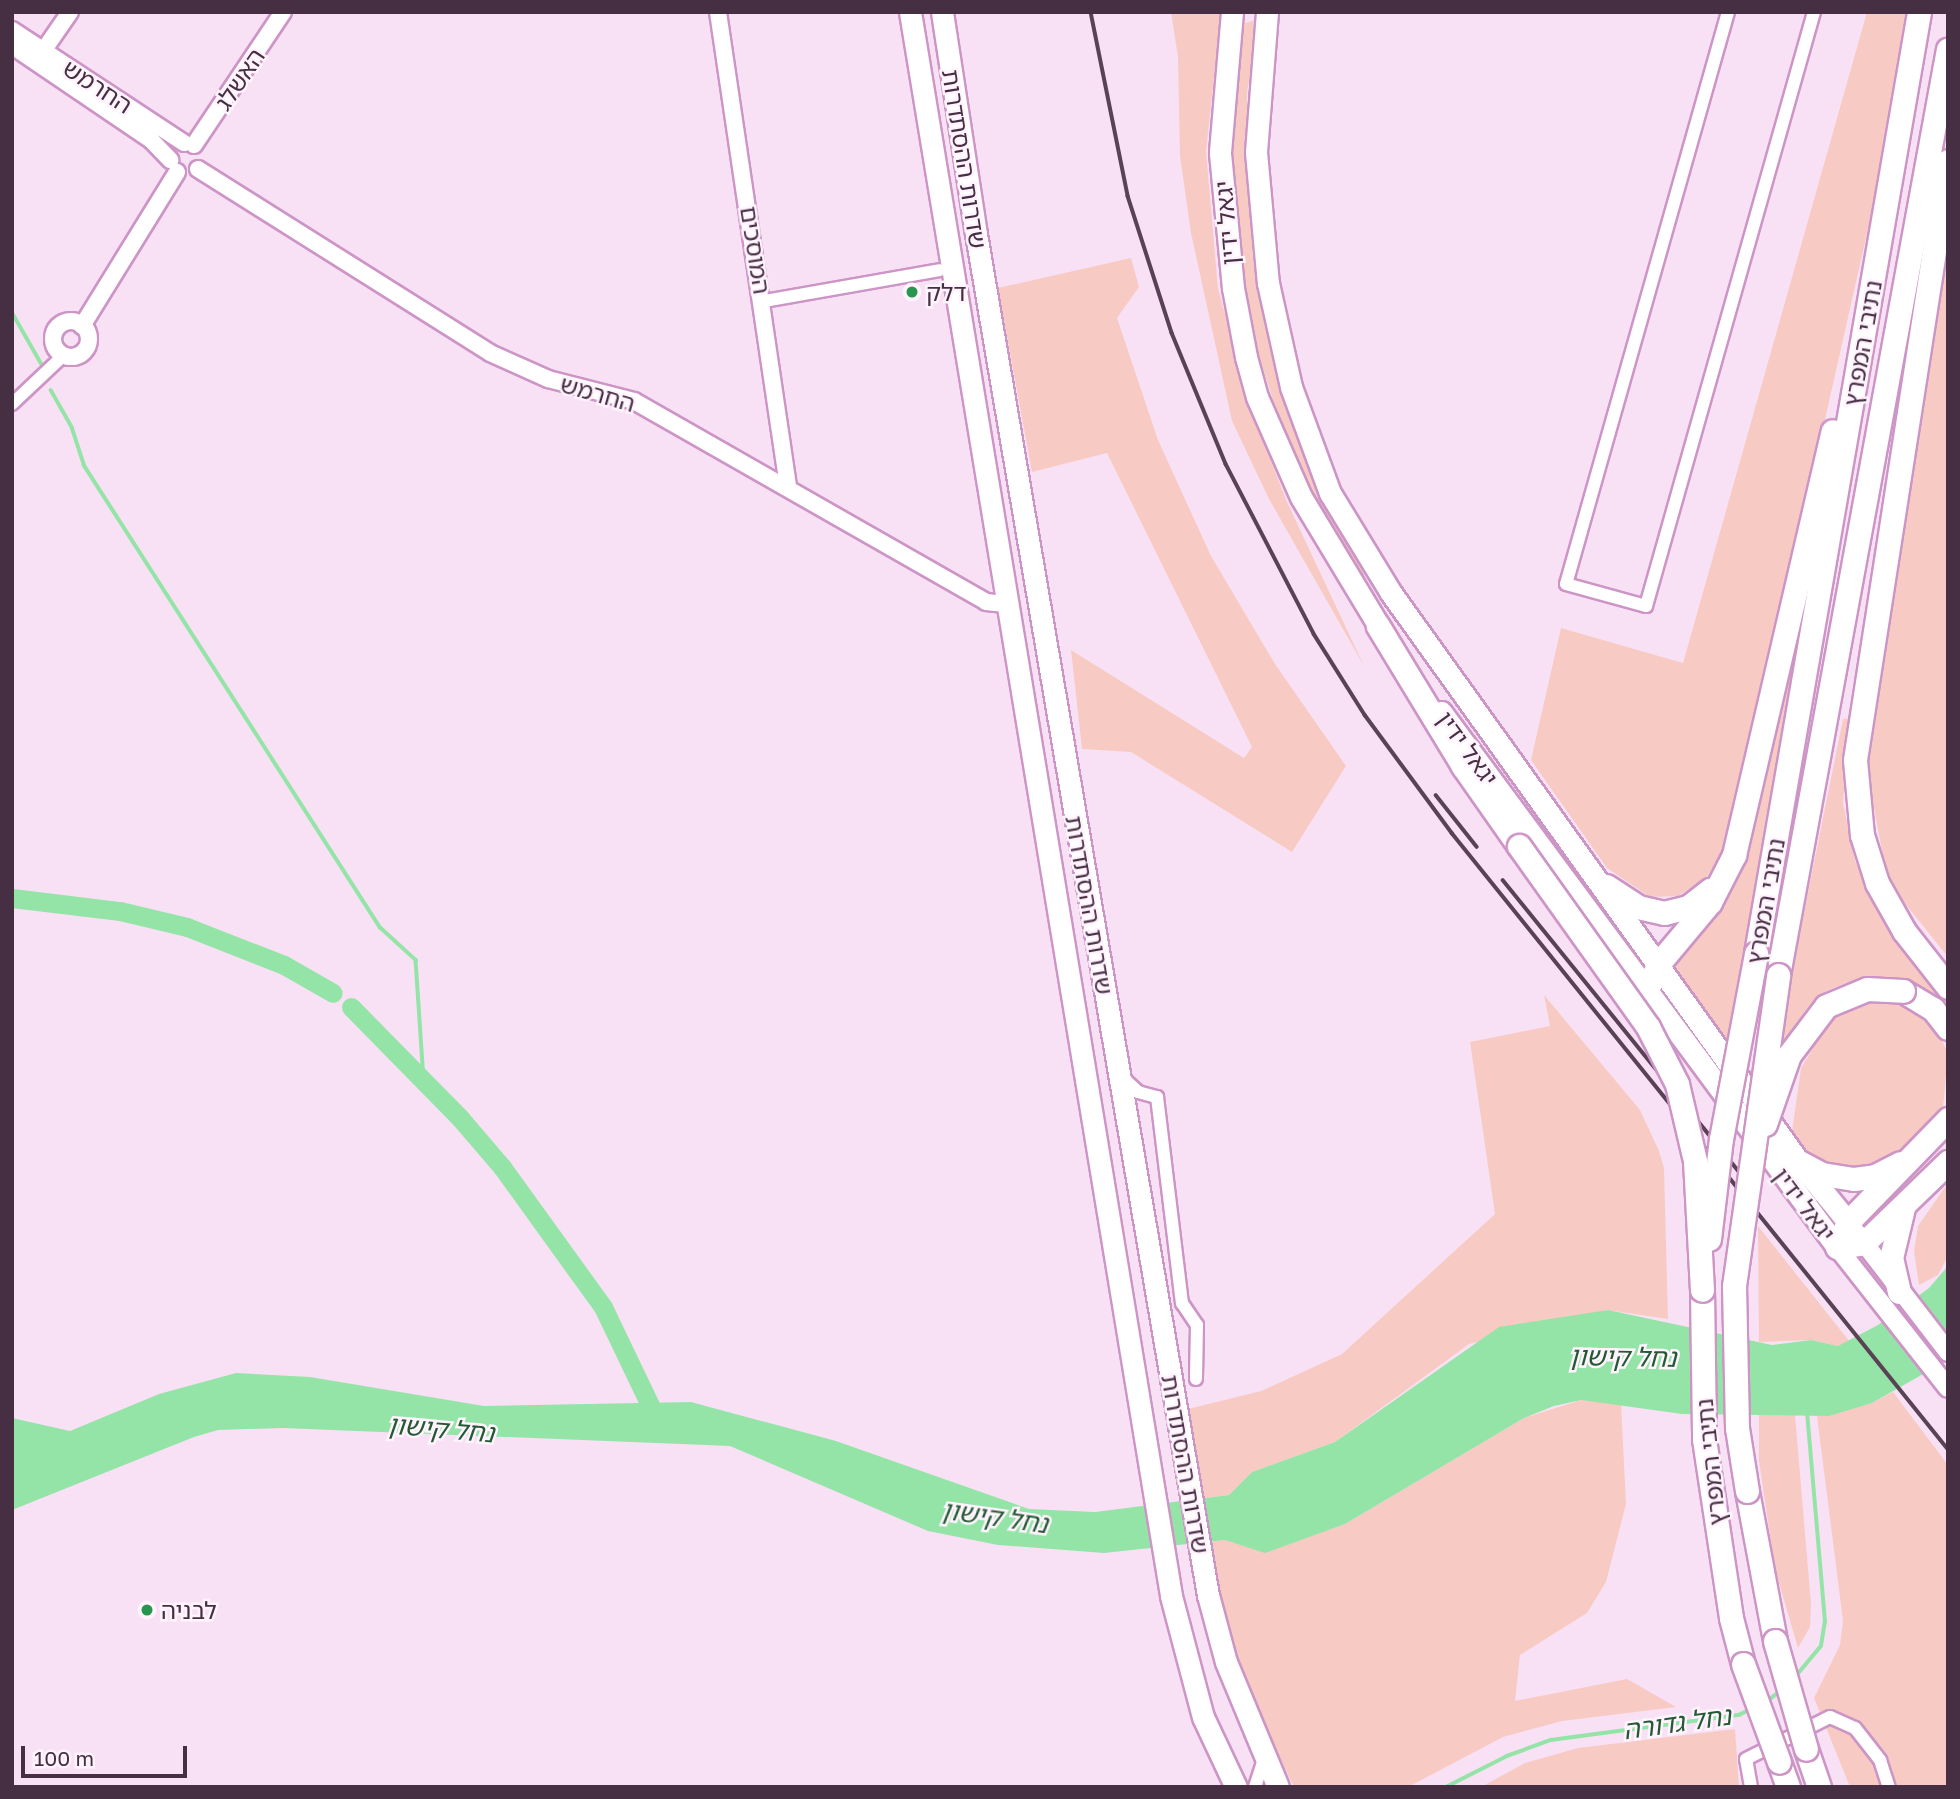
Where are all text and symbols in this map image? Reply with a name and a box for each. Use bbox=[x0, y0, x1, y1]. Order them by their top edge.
street label: האשלג bbox=[208, 42, 270, 116]
street label: החרמש bbox=[58, 53, 138, 119]
street label: שדרות ההסתדרות bbox=[937, 67, 993, 251]
street label: יגאל ידין bbox=[1208, 180, 1244, 266]
street label: המוסכים bbox=[735, 204, 777, 296]
place label: דלק bbox=[926, 278, 967, 306]
street label: נתיבי המפרץ bbox=[1837, 278, 1887, 408]
marker: דלק bbox=[904, 284, 920, 300]
street label: החרמש bbox=[557, 369, 639, 417]
street label: יגאל ידין bbox=[1431, 705, 1505, 791]
street label: שדרות ההסתדרות bbox=[1060, 813, 1120, 997]
street label: נתיבי המפרץ bbox=[1740, 836, 1790, 966]
street label: יגאל ידין bbox=[1768, 1162, 1842, 1246]
water label: נחל קישון bbox=[1570, 1340, 1676, 1374]
street label: שדרות ההסתדרות bbox=[1156, 1372, 1216, 1556]
street label: נתיבי המפרץ bbox=[1689, 1397, 1731, 1527]
water label: נחל קישון bbox=[387, 1409, 495, 1449]
water label: נחל קישון bbox=[940, 1494, 1050, 1540]
place label: לבניה bbox=[161, 1596, 217, 1624]
marker: לבניה bbox=[139, 1602, 155, 1618]
water label: נחל גדורה bbox=[1621, 1700, 1733, 1746]
scale bar bbox=[24, 1732, 191, 1776]
text: 100 m bbox=[34, 1745, 94, 1771]

